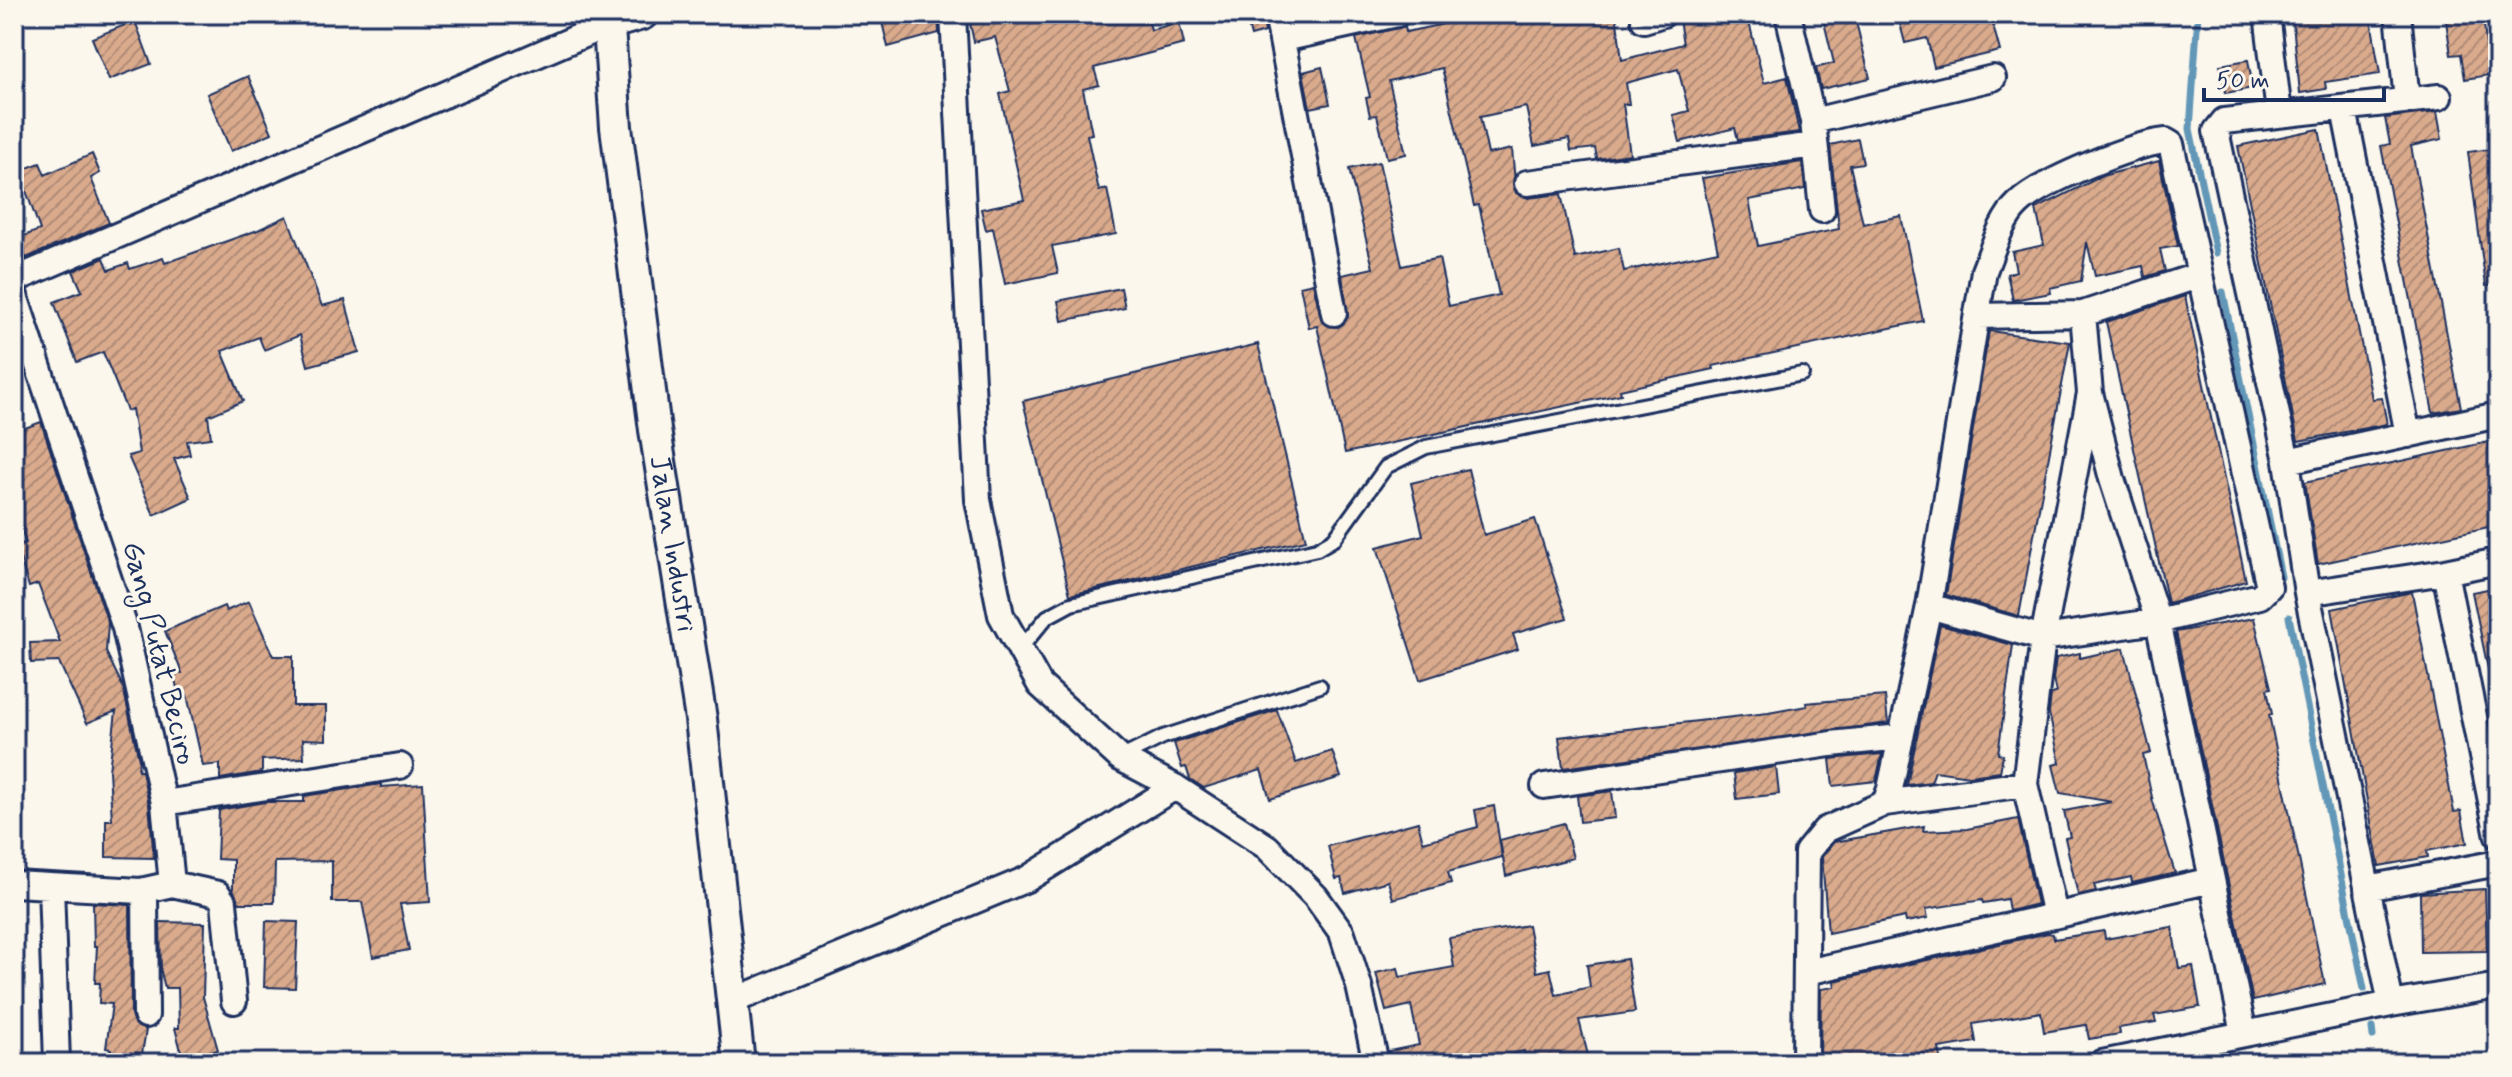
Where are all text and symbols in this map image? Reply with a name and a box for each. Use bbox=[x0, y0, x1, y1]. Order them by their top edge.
scale bar bbox=[2204, 52, 2384, 102]
text: 50 m bbox=[2216, 66, 2270, 97]
street label: Jalan Industri bbox=[640, 453, 706, 635]
street label: Gang Putat Beciro bbox=[110, 537, 206, 769]

